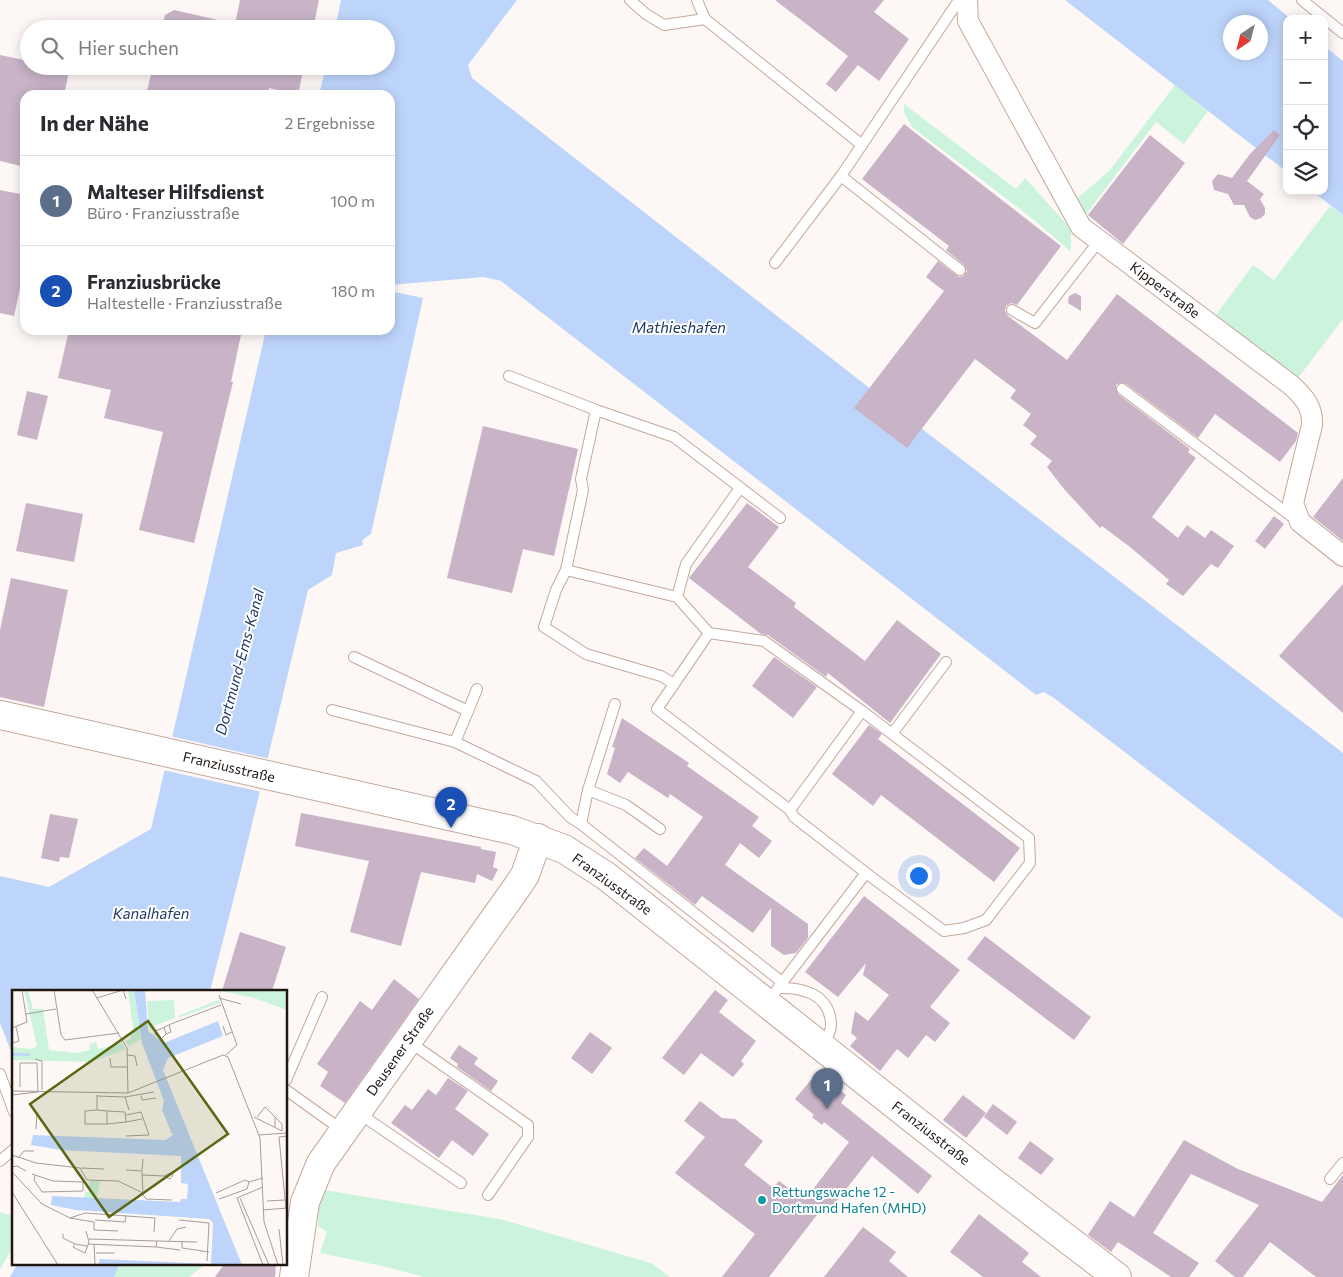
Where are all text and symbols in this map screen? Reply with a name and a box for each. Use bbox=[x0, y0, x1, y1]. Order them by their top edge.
north arrow bbox=[1223, 15, 1268, 60]
map controls bbox=[1283, 15, 1328, 195]
button: + bbox=[1283, 15, 1328, 60]
search box bbox=[20, 20, 395, 75]
icon: search bbox=[38, 34, 66, 62]
text: Hier suchen bbox=[78, 36, 179, 59]
button: − bbox=[1283, 60, 1328, 105]
button: locate bbox=[1283, 105, 1328, 150]
text: In der Nähe bbox=[40, 110, 149, 135]
text: 2 Ergebnisse bbox=[285, 113, 375, 132]
button: layers bbox=[1283, 150, 1328, 195]
text: Malteser Hilfsdienst bbox=[87, 180, 264, 203]
text: 1 bbox=[52, 191, 60, 210]
text: 100 m bbox=[330, 191, 375, 210]
text: Büro · Franziusstraße bbox=[87, 203, 239, 222]
street label: Kipperstraße bbox=[1127, 258, 1204, 321]
text: Franziusbrücke bbox=[87, 270, 221, 293]
text: 2 bbox=[51, 281, 61, 300]
text: 180 m bbox=[331, 281, 375, 300]
text: Haltestelle · Franziusstraße bbox=[87, 293, 282, 312]
water label: Mathieshafen bbox=[632, 318, 726, 336]
water label: Dortmund-Ems-Kanal bbox=[211, 586, 268, 737]
street label: Franziusstraße bbox=[181, 748, 277, 785]
pin: 2 bbox=[435, 787, 467, 828]
street label: Franziusstraße bbox=[569, 849, 655, 918]
your location bbox=[906, 863, 932, 889]
water label: Kanalhafen bbox=[113, 904, 189, 922]
inset map bbox=[12, 990, 288, 1264]
street label: Deusener Straße bbox=[362, 1003, 437, 1099]
pin: 1 bbox=[811, 1068, 843, 1109]
street label: Franziusstraße bbox=[889, 1097, 974, 1168]
place label: Rettungswache 12 - Dortmund Hafen (MHD) bbox=[772, 1183, 926, 1216]
marker: Rettungswache 12 - Dortmund Hafen (MHD) bbox=[756, 1194, 768, 1206]

